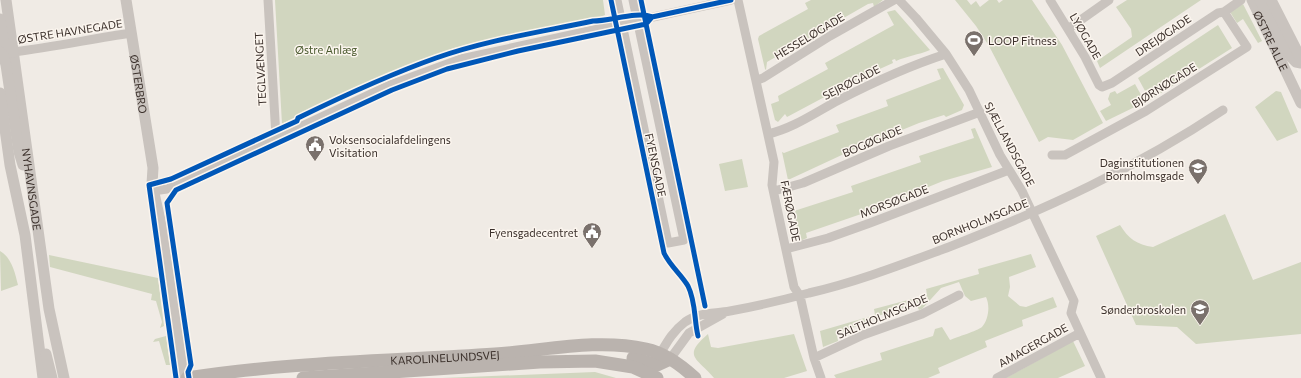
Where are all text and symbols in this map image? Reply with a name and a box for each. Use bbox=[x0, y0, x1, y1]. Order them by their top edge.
street label: ØSTRE ALLE bbox=[1251, 8, 1291, 73]
street label: HESSELØGADE bbox=[772, 10, 846, 62]
street label: LYØGADE bbox=[1068, 11, 1104, 61]
street label: DREJØGADE bbox=[1133, 12, 1194, 59]
street label: ØSTRE HAVNEGADE bbox=[17, 16, 123, 46]
sports icon: LOOP Fitness bbox=[963, 29, 985, 57]
street label: TEGLVÆNGET bbox=[252, 32, 268, 106]
place label: LOOP Fitness bbox=[988, 34, 1057, 47]
park label: Østre Anlæg bbox=[295, 43, 357, 56]
street label: ØSTERBRO bbox=[128, 53, 151, 114]
street label: BJØRNØGADE bbox=[1129, 60, 1199, 111]
street label: SEJRØGADE bbox=[820, 62, 882, 103]
street label: SJÆLLANDSGADE bbox=[981, 100, 1038, 189]
street label: BOGØGADE bbox=[840, 123, 904, 159]
street label: FYENSGADE bbox=[643, 132, 669, 198]
place label: Voksensocialafdelingens Visitation bbox=[329, 133, 451, 159]
public building icon: Voksensocialafdelingens Visitation bbox=[304, 134, 326, 162]
street label: NYHAVNSGADE bbox=[20, 147, 44, 231]
place label: Daginstitutionen Bornholmsgade bbox=[1100, 156, 1184, 182]
school or university icon: Daginstitutionen Bornholmsgade bbox=[1187, 157, 1209, 185]
street label: FÆRØGADE bbox=[779, 179, 803, 243]
street label: MORSØGADE bbox=[858, 182, 930, 220]
street label: BORNHOLMSGADE bbox=[930, 196, 1030, 246]
public building icon: Fyensgadecentret bbox=[581, 221, 603, 249]
place label: Fyensgadecentret bbox=[489, 226, 578, 239]
street label: SALTHOLMSGADE bbox=[835, 291, 929, 341]
school or university icon: Sønderbroskolen bbox=[1189, 298, 1211, 326]
place label: Sønderbroskolen bbox=[1101, 303, 1186, 316]
street label: AMAGERGADE bbox=[996, 321, 1070, 369]
street label: KAROLINELUNDSVEJ bbox=[390, 347, 500, 366]

